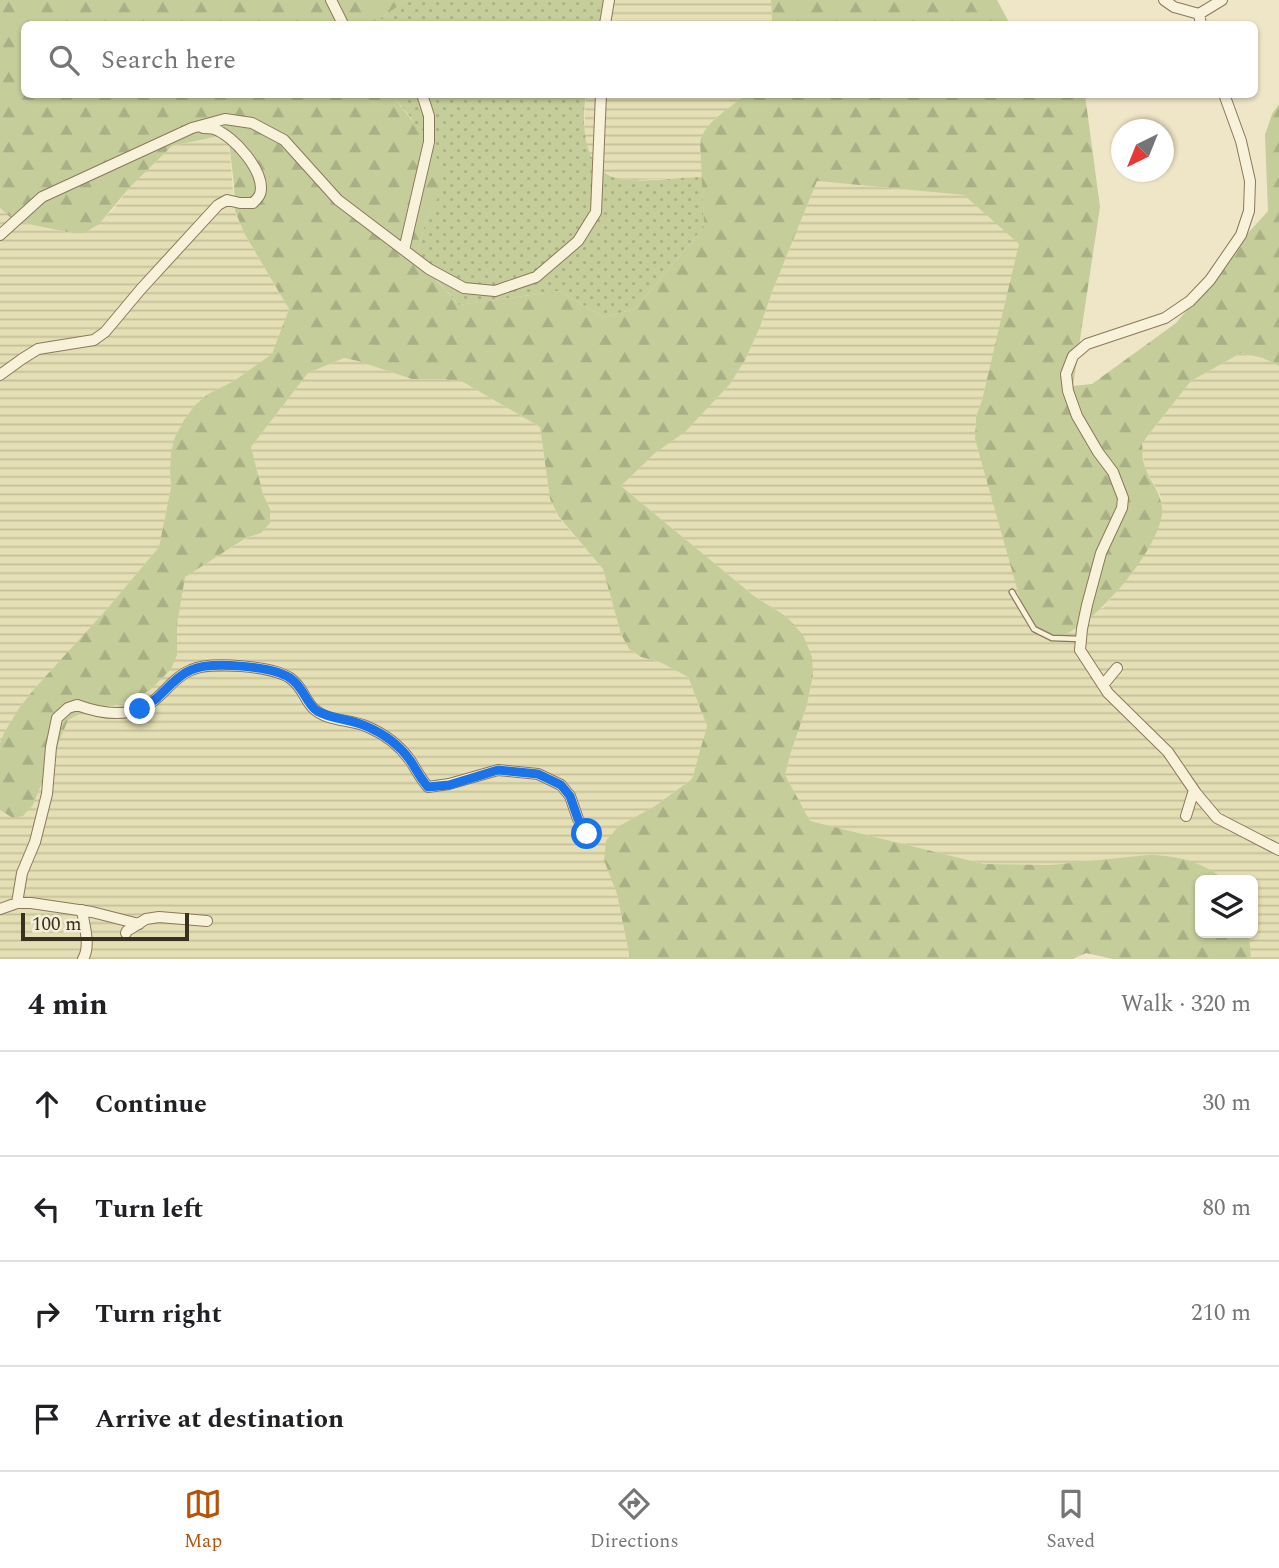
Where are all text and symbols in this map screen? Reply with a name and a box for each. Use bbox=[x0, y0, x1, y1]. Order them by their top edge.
search box bbox=[21, 21, 1258, 98]
text: Search here bbox=[101, 40, 236, 80]
icon: search bbox=[45, 41, 83, 79]
north arrow bbox=[1111, 119, 1174, 182]
route end bbox=[124, 693, 155, 724]
route start bbox=[571, 818, 602, 849]
map controls bbox=[1195, 875, 1258, 938]
button: layers bbox=[1195, 875, 1258, 938]
scale bar bbox=[21, 910, 189, 942]
text: 100 m bbox=[32, 910, 82, 939]
text: 4 min bbox=[28, 982, 108, 1028]
text: Walk · 320 m bbox=[1121, 987, 1251, 1022]
text: Continue bbox=[95, 1084, 207, 1124]
icon: ahead bbox=[28, 1085, 66, 1123]
text: 30 m bbox=[1202, 1086, 1251, 1121]
text: Turn left bbox=[95, 1189, 203, 1229]
icon: left bbox=[28, 1190, 66, 1228]
text: 80 m bbox=[1202, 1191, 1251, 1226]
text: Turn right bbox=[95, 1294, 222, 1334]
icon: right bbox=[28, 1295, 66, 1333]
text: 210 m bbox=[1191, 1296, 1251, 1331]
text: Arrive at destination bbox=[95, 1399, 344, 1439]
icon: arrive bbox=[28, 1400, 66, 1438]
tab: Map bbox=[184, 1485, 222, 1556]
tab: Directions bbox=[590, 1485, 679, 1556]
tab: Saved bbox=[1046, 1485, 1095, 1556]

